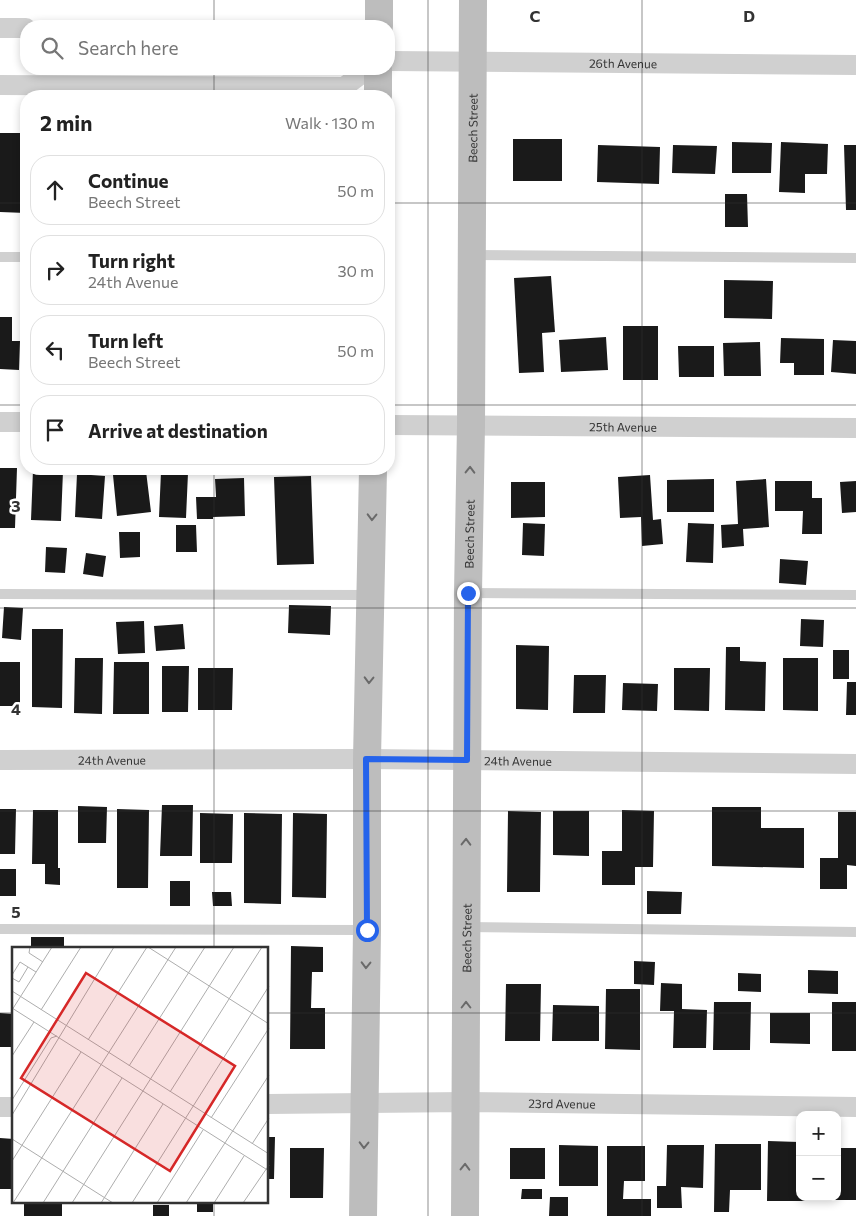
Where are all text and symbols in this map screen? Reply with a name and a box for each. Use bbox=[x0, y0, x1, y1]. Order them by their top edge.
text: C bbox=[530, 6, 541, 25]
text: D bbox=[743, 6, 755, 25]
search box bbox=[20, 20, 395, 75]
icon: search bbox=[38, 34, 66, 62]
text: Search here bbox=[78, 36, 178, 59]
street label: 26th Avenue bbox=[589, 56, 657, 70]
street label: Beech Street bbox=[465, 93, 480, 163]
text: 2 min bbox=[40, 110, 92, 135]
text: Walk · 130 m bbox=[285, 113, 375, 132]
text: Continue bbox=[88, 169, 168, 192]
icon: ahead bbox=[41, 176, 69, 204]
text: 50 m bbox=[337, 181, 374, 200]
text: Beech Street bbox=[88, 192, 181, 211]
text: Turn right bbox=[88, 249, 175, 272]
icon: right bbox=[41, 256, 69, 284]
text: 30 m bbox=[337, 261, 374, 280]
text: 24th Avenue bbox=[88, 272, 178, 291]
text: Turn left bbox=[88, 329, 163, 352]
icon: left bbox=[41, 336, 69, 364]
text: 50 m bbox=[337, 341, 374, 360]
text: Beech Street bbox=[88, 352, 181, 371]
icon: arrive bbox=[41, 416, 69, 444]
text: Arrive at destination bbox=[88, 419, 268, 442]
street label: 25th Avenue bbox=[589, 419, 657, 434]
one-way arrow bbox=[465, 466, 475, 474]
text: 3 bbox=[11, 496, 21, 515]
street label: Beech Street bbox=[461, 499, 477, 569]
one-way arrow bbox=[367, 514, 378, 522]
route end bbox=[457, 582, 480, 605]
one-way arrow bbox=[363, 676, 374, 684]
text: 4 bbox=[11, 699, 21, 718]
street label: 24th Avenue bbox=[78, 753, 146, 767]
street label: 24th Avenue bbox=[484, 753, 552, 768]
one-way arrow bbox=[461, 838, 471, 846]
text: 5 bbox=[11, 902, 21, 921]
street label: Beech Street bbox=[459, 903, 474, 973]
route start bbox=[356, 919, 379, 942]
inset map bbox=[12, 947, 269, 1204]
one-way arrow bbox=[361, 962, 371, 969]
one-way arrow bbox=[461, 1001, 471, 1008]
street label: 23rd Avenue bbox=[528, 1096, 596, 1111]
map controls bbox=[796, 1111, 841, 1201]
button: + bbox=[796, 1111, 841, 1156]
one-way arrow bbox=[359, 1142, 369, 1149]
button: − bbox=[796, 1156, 841, 1201]
one-way arrow bbox=[460, 1163, 470, 1171]

